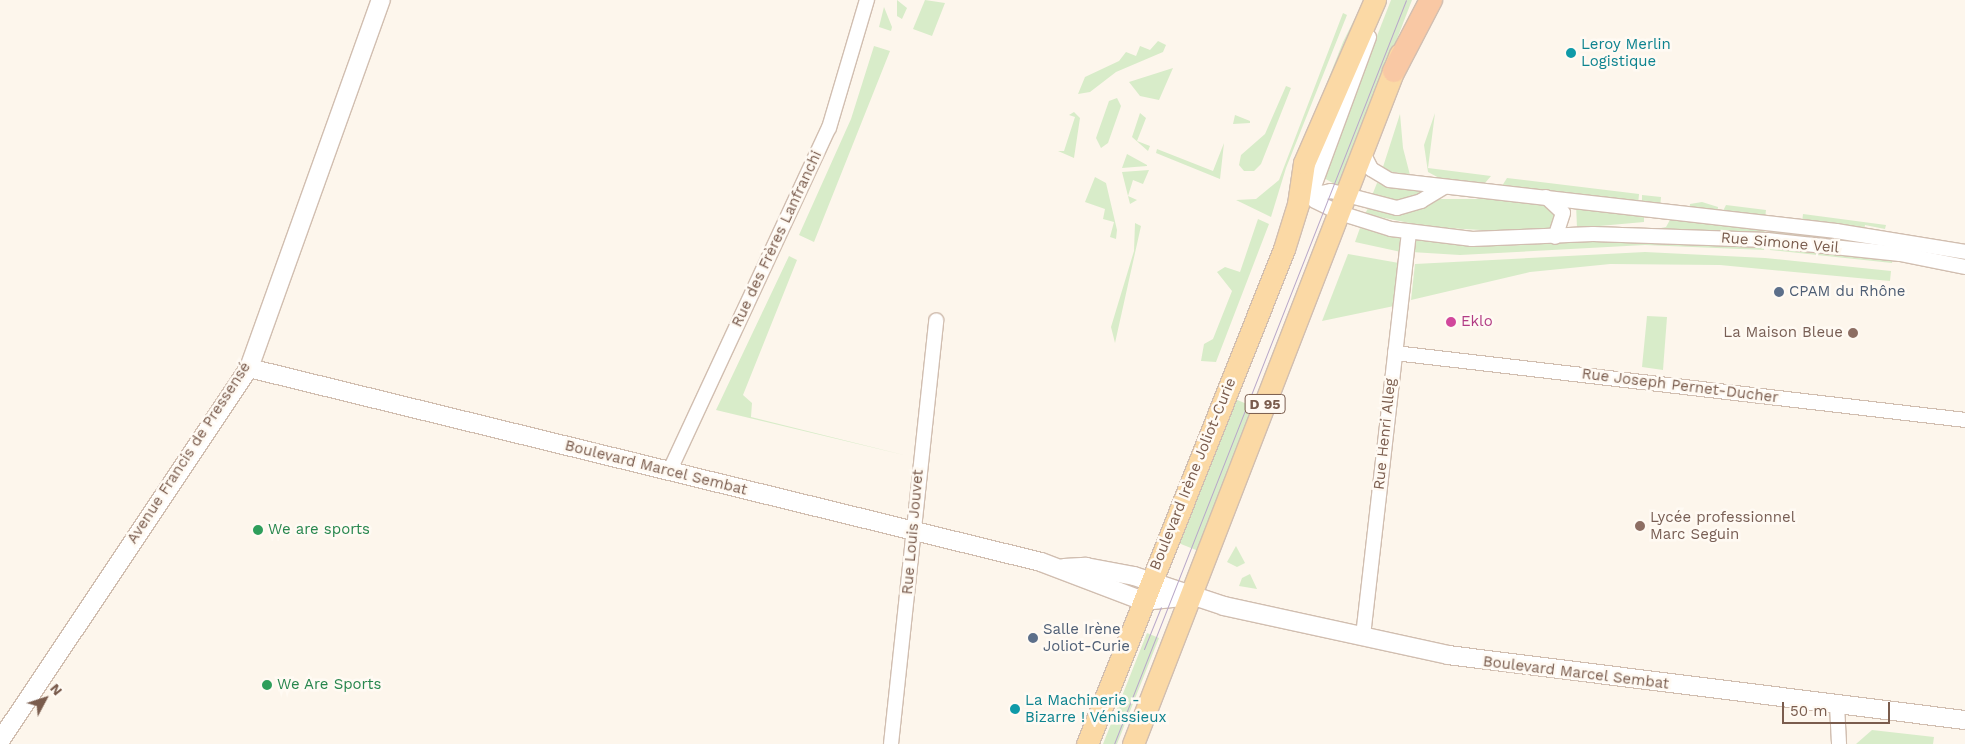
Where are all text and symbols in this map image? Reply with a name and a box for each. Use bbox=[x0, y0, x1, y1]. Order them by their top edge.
place label: Leroy Merlin Logistique bbox=[1581, 35, 1671, 70]
marker: Leroy Merlin Logistique bbox=[1565, 47, 1577, 59]
street label: Rue des Frères Lanfranchi bbox=[728, 148, 826, 330]
street label: Rue Simone Veil bbox=[1720, 229, 1840, 257]
place label: CPAM du Rhône bbox=[1789, 283, 1905, 301]
marker: CPAM du Rhône bbox=[1773, 286, 1785, 298]
place label: Eklo bbox=[1461, 313, 1493, 331]
marker: Eklo bbox=[1445, 316, 1457, 328]
place label: La Maison Bleue bbox=[1723, 324, 1843, 342]
marker: La Maison Bleue bbox=[1847, 327, 1859, 339]
street label: Avenue Francis de Pressensé bbox=[123, 359, 255, 547]
street label: Rue Joseph Pernet-Ducher bbox=[1580, 365, 1780, 407]
street label: Boulevard Irène Joliot-Curie bbox=[1146, 375, 1240, 573]
street label: Rue Henri Alleg bbox=[1370, 377, 1400, 491]
road number: D 95 bbox=[1244, 392, 1286, 416]
street label: Boulevard Marcel Sembat bbox=[563, 437, 749, 499]
street label: Rue Louis Jouvet bbox=[899, 468, 927, 596]
place label: Lycée professionnel Marc Seguin bbox=[1650, 508, 1795, 543]
marker: Lycée professionnel Marc Seguin bbox=[1634, 520, 1646, 532]
place label: We are sports bbox=[268, 521, 370, 539]
marker: We are sports bbox=[252, 524, 264, 536]
place label: Salle Irène Joliot-Curie bbox=[1043, 620, 1130, 655]
marker: Salle Irène Joliot-Curie bbox=[1027, 632, 1039, 644]
street label: Boulevard Marcel Sembat bbox=[1482, 653, 1670, 693]
north arrow bbox=[20, 674, 70, 724]
place label: We Are Sports bbox=[277, 676, 382, 694]
marker: We Are Sports bbox=[261, 679, 273, 691]
text: N bbox=[47, 680, 66, 698]
place label: La Machinerie - Bizarre ! Vénissieux bbox=[1025, 691, 1167, 726]
scale bar bbox=[1785, 692, 1892, 724]
text: 50 m bbox=[1790, 702, 1827, 720]
marker: La Machinerie - Bizarre ! Vénissieux bbox=[1009, 703, 1021, 715]

